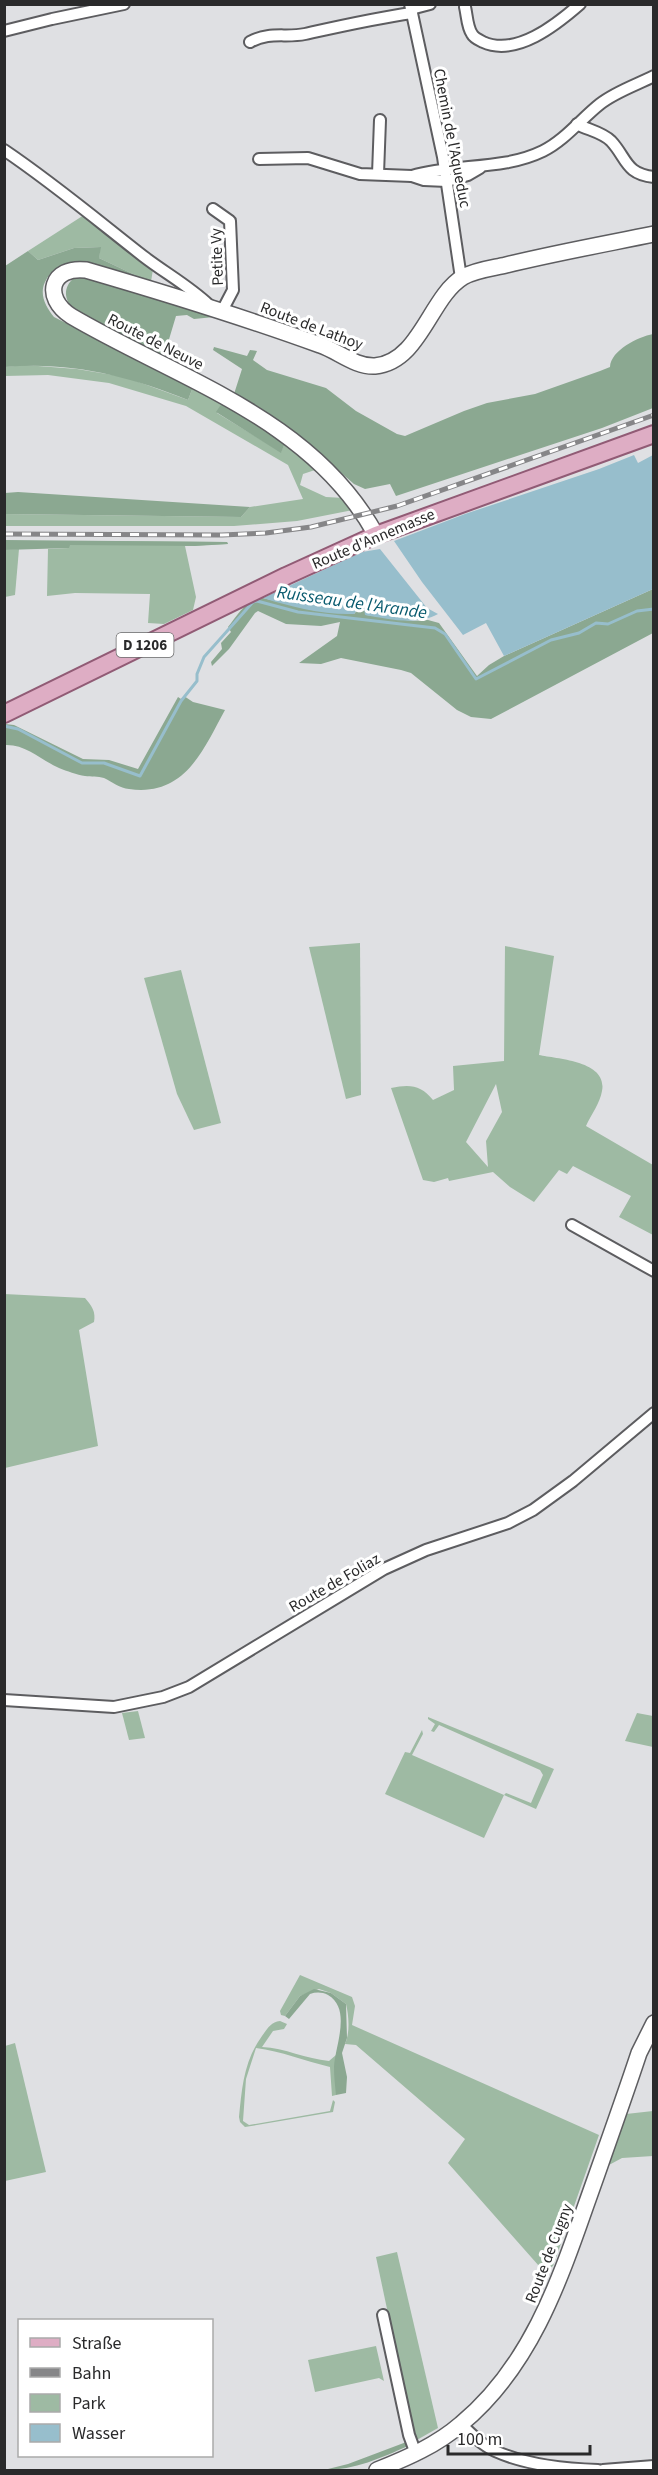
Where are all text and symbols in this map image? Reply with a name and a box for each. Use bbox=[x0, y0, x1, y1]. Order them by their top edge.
street label: Chemin de l'Aqueduc bbox=[428, 67, 476, 210]
street label: Petite Vy bbox=[205, 227, 229, 286]
street label: Route de Lathoy bbox=[257, 296, 367, 356]
street label: Route de Neuve bbox=[104, 308, 207, 376]
street label: Route d'Annemasse bbox=[309, 503, 438, 575]
water label: Ruisseau de l'Arande bbox=[275, 580, 429, 625]
road number: D 1206 bbox=[116, 633, 174, 657]
street label: Route de Foliaz bbox=[285, 1548, 384, 1618]
street label: Route de Cugny bbox=[520, 2200, 578, 2306]
legend bbox=[18, 2319, 213, 2457]
text: Straße bbox=[72, 2331, 122, 2356]
text: Bahn bbox=[72, 2361, 111, 2386]
text: Park bbox=[72, 2391, 106, 2416]
scale bar bbox=[448, 2418, 590, 2456]
text: Wasser bbox=[72, 2421, 126, 2446]
text: 100 m bbox=[457, 2427, 502, 2452]

